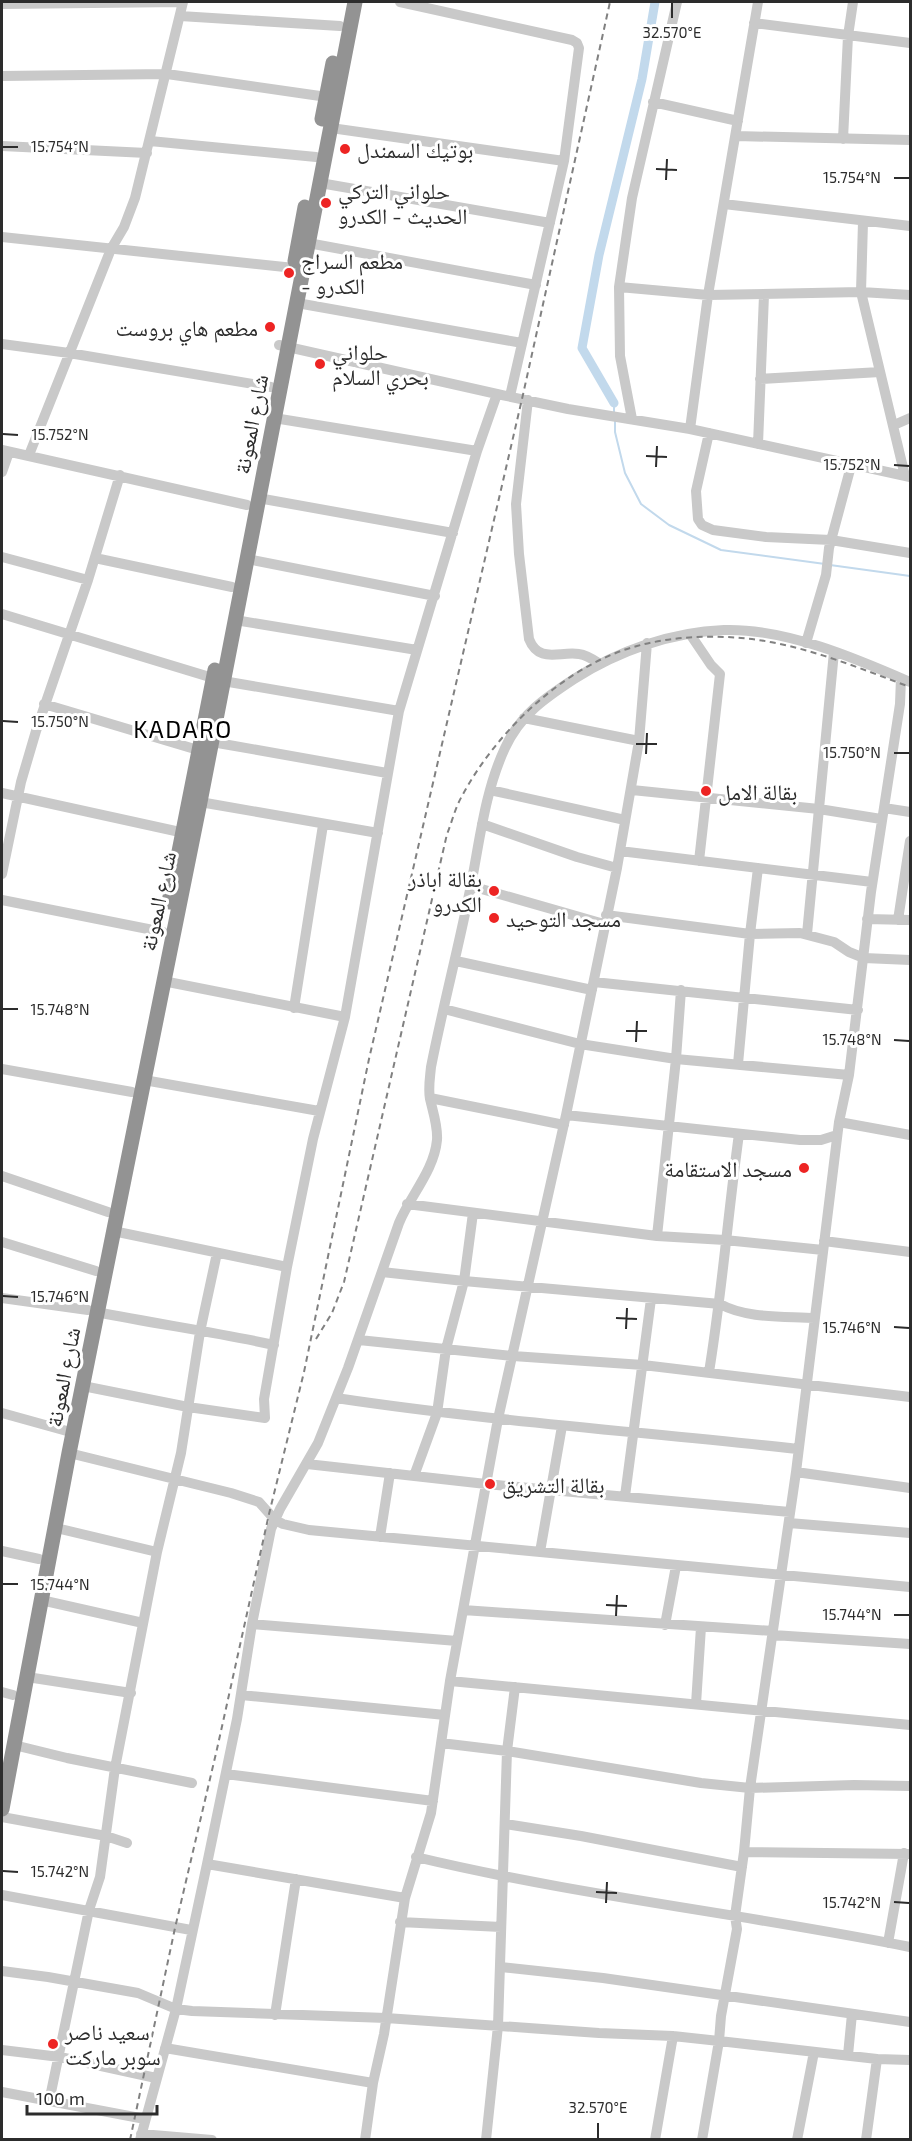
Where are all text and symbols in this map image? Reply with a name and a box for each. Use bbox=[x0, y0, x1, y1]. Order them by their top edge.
text: 32.570°E bbox=[643, 23, 701, 41]
place label: بوتيك السمندل bbox=[357, 136, 473, 164]
text: 15.754°N bbox=[31, 137, 89, 155]
marker: بوتيك السمندل bbox=[338, 142, 352, 156]
text: 15.754°N bbox=[823, 168, 881, 186]
place label: حلواني التركي الحديث - الكدرو bbox=[338, 177, 467, 229]
marker: حلواني التركي الحديث - الكدرو bbox=[319, 196, 333, 210]
place label: مطعم السراج - الكدرو bbox=[301, 247, 403, 299]
marker: مطعم السراج - الكدرو bbox=[282, 266, 296, 280]
place label: مطعم هاي بروست bbox=[116, 314, 258, 346]
marker: مطعم هاي بروست bbox=[263, 320, 277, 334]
place label: حلواني بحري السلام bbox=[332, 338, 429, 395]
marker: حلواني بحري السلام bbox=[313, 357, 327, 371]
street label: شارع المعونة bbox=[228, 372, 274, 476]
text: 15.752°N bbox=[31, 425, 89, 443]
text: 15.752°N bbox=[823, 455, 881, 473]
text: 15.750°N bbox=[31, 712, 89, 730]
district label: KADARO bbox=[133, 714, 233, 743]
text: 15.750°N bbox=[823, 743, 881, 761]
place label: بقالة الامل bbox=[718, 778, 797, 806]
marker: بقالة الامل bbox=[699, 784, 713, 798]
street label: شارع المعونة bbox=[134, 849, 182, 954]
place label: بقالة اباذر الكدرو bbox=[407, 865, 482, 917]
marker: بقالة اباذر الكدرو bbox=[487, 884, 501, 898]
place label: مسجد التوحيد bbox=[506, 905, 621, 932]
marker: مسجد التوحيد bbox=[487, 911, 501, 925]
text: 15.748°N bbox=[31, 1000, 89, 1018]
text: 15.748°N bbox=[823, 1030, 881, 1048]
place label: مسجد الاستقامة bbox=[664, 1155, 792, 1181]
marker: مسجد الاستقامة bbox=[797, 1161, 811, 1175]
text: 15.746°N bbox=[31, 1287, 89, 1305]
text: 15.746°N bbox=[823, 1318, 881, 1336]
street label: شارع المعونة bbox=[40, 1325, 86, 1429]
place label: بقالة التشريق bbox=[502, 1471, 605, 1499]
marker: بقالة التشريق bbox=[483, 1477, 497, 1491]
text: 15.744°N bbox=[30, 1575, 90, 1593]
text: 15.744°N bbox=[822, 1605, 882, 1623]
text: 15.742°N bbox=[31, 1862, 89, 1880]
text: 15.742°N bbox=[823, 1893, 881, 1911]
place label: سعيد ناصر سوبر ماركت bbox=[64, 2018, 161, 2070]
marker: سعيد ناصر سوبر ماركت bbox=[46, 2037, 60, 2051]
scale bar bbox=[27, 2078, 158, 2116]
text: 100 m bbox=[36, 2087, 85, 2109]
text: 32.570°E bbox=[569, 2098, 627, 2116]

